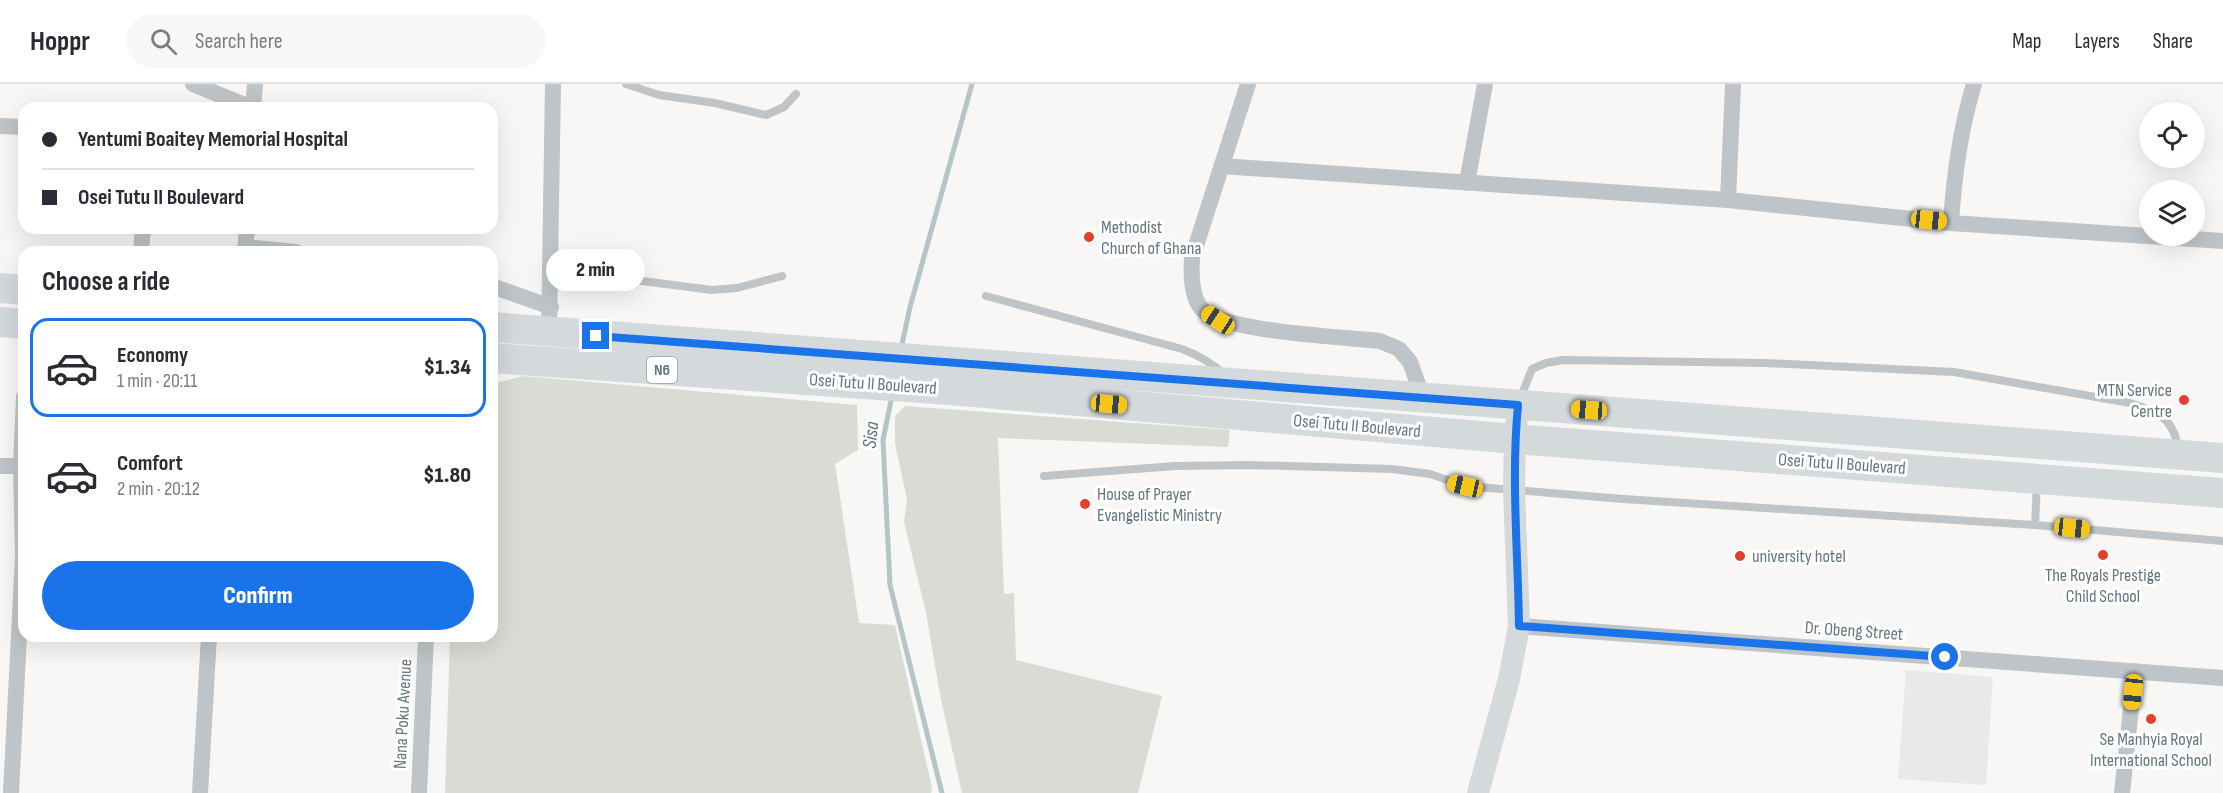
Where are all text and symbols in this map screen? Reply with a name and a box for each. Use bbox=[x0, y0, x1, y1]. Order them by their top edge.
search box bbox=[126, 14, 546, 68]
text: Hoppr bbox=[30, 25, 90, 58]
icon: search bbox=[147, 25, 180, 58]
text: Search here bbox=[195, 28, 282, 55]
text: Map bbox=[2012, 29, 2041, 54]
text: Layers bbox=[2074, 29, 2120, 54]
text: Share bbox=[2153, 29, 2193, 54]
map controls bbox=[2139, 102, 2205, 246]
button: locate bbox=[2139, 102, 2205, 168]
text: Yentumi Boaitey Memorial Hospital bbox=[78, 126, 348, 153]
button: layers bbox=[2139, 180, 2205, 246]
text: Osei Tutu II Boulevard bbox=[78, 184, 244, 211]
car bbox=[1910, 209, 1948, 231]
place label: Methodist Church of Ghana bbox=[1101, 217, 1201, 259]
marker: Methodist Church of Ghana bbox=[1082, 230, 1096, 244]
callout: 2 min bbox=[546, 249, 646, 291]
text: 2 min bbox=[576, 258, 615, 282]
text: Choose a ride bbox=[42, 266, 170, 298]
car bbox=[1198, 303, 1238, 337]
route end bbox=[582, 322, 609, 349]
icon: car bbox=[45, 341, 99, 395]
text: Economy bbox=[117, 342, 188, 369]
text: $1.34 bbox=[424, 354, 471, 381]
road number: N6 bbox=[647, 357, 677, 383]
text: 1 min · 20:11 bbox=[117, 369, 197, 393]
street label: Osei Tutu II Boulevard bbox=[809, 369, 937, 399]
place label: MTN Service Centre bbox=[2097, 380, 2172, 422]
car bbox=[1090, 393, 1128, 415]
marker: MTN Service Centre bbox=[2177, 393, 2191, 407]
car bbox=[1570, 400, 1608, 420]
street label: Osei Tutu II Boulevard bbox=[1292, 410, 1422, 442]
water label: Sisa bbox=[858, 420, 884, 450]
icon: car bbox=[45, 449, 99, 503]
street label: Osei Tutu II Boulevard bbox=[1778, 449, 1906, 479]
text: Comfort bbox=[117, 450, 183, 477]
text: $1.80 bbox=[423, 462, 471, 489]
car bbox=[1445, 473, 1485, 499]
text: 2 min · 20:12 bbox=[117, 477, 200, 501]
place label: House of Prayer Evangelistic Ministry bbox=[1097, 484, 1222, 526]
marker: House of Prayer Evangelistic Ministry bbox=[1078, 497, 1092, 511]
car bbox=[2053, 517, 2091, 539]
place label: university hotel bbox=[1752, 546, 1846, 567]
marker: The Royals Prestige Child School bbox=[2096, 548, 2110, 562]
marker: university hotel bbox=[1733, 549, 1747, 563]
button: Confirm bbox=[42, 561, 474, 630]
place label: The Royals Prestige Child School bbox=[2045, 565, 2161, 607]
street label: Dr. Obeng Street bbox=[1804, 617, 1904, 645]
route start bbox=[1931, 643, 1958, 670]
street label: Nana Poku Avenue bbox=[390, 659, 416, 769]
car bbox=[2122, 673, 2144, 711]
marker: Se Manhyia Royal International School bbox=[2144, 712, 2158, 726]
place label: Se Manhyia Royal International School bbox=[2090, 729, 2212, 771]

